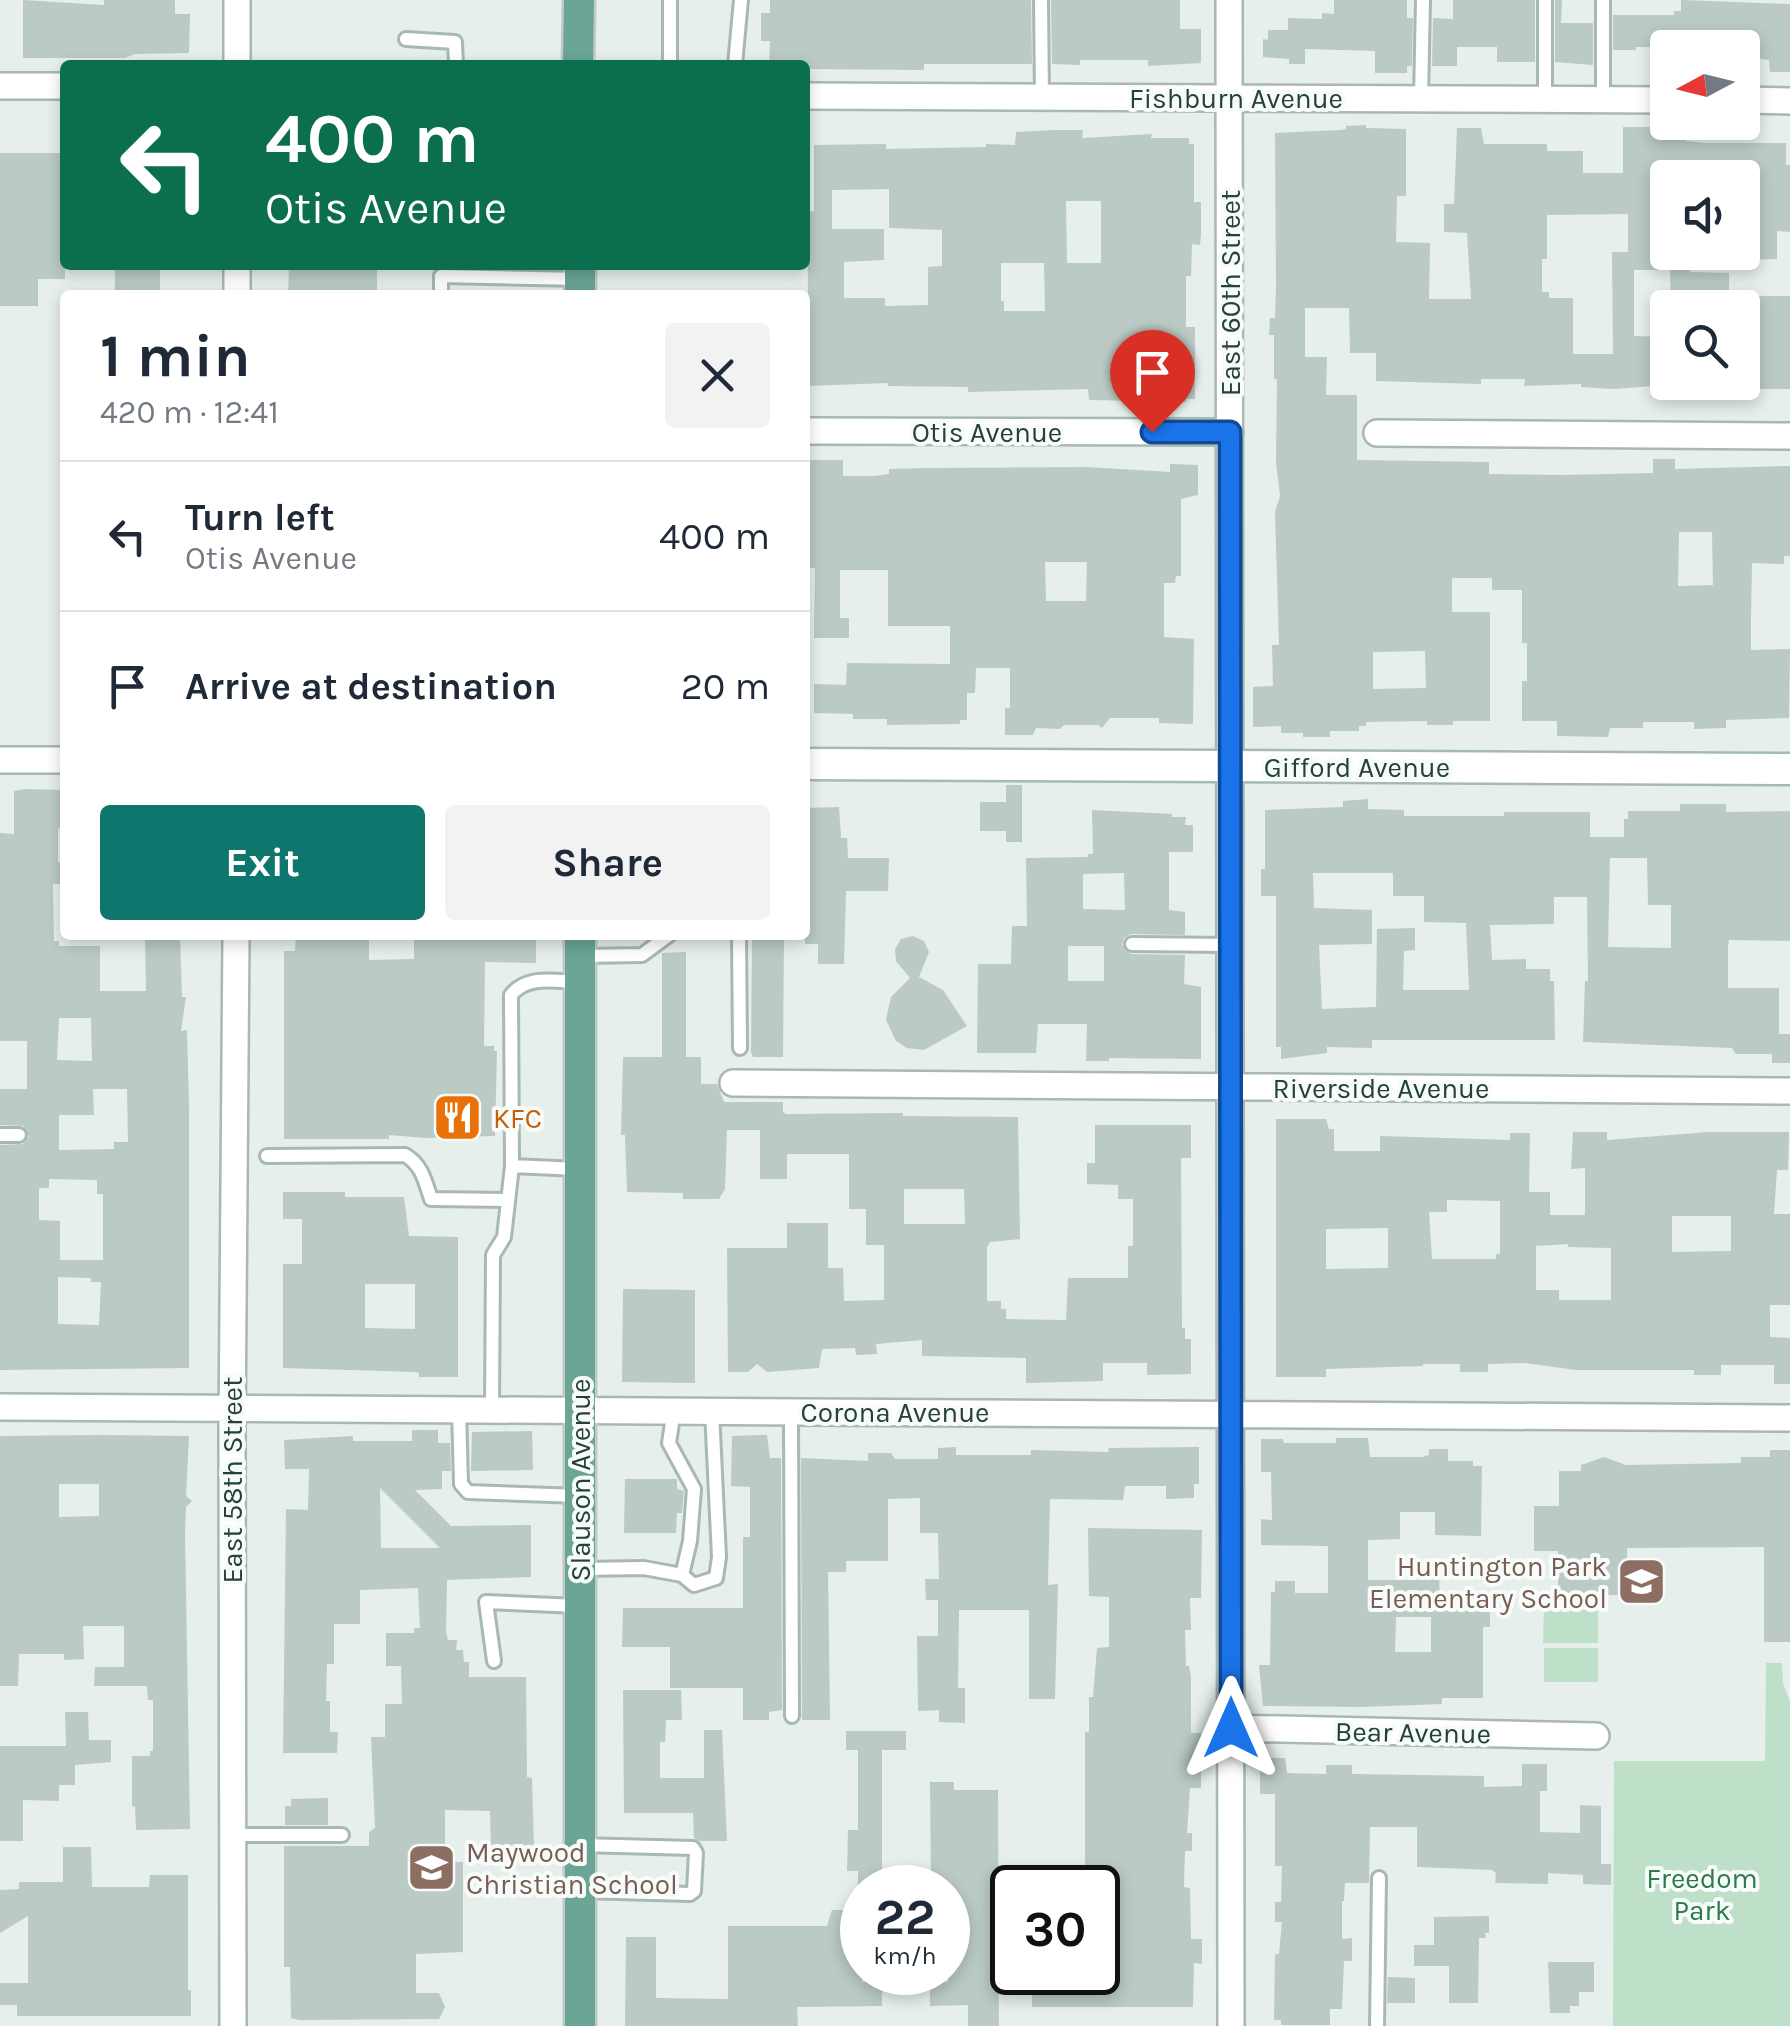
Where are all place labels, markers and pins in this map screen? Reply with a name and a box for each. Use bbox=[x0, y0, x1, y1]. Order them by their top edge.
pin bbox=[1110, 330, 1195, 433]
restaurant icon: KFC bbox=[432, 1092, 484, 1144]
place label: KFC bbox=[493, 1102, 542, 1135]
place label: Huntington Park Elementary School bbox=[1369, 1550, 1607, 1615]
school or university icon: Huntington Park Elementary School bbox=[1616, 1556, 1668, 1608]
place label: Maywood Christian School bbox=[466, 1836, 678, 1901]
school or university icon: Maywood Christian School bbox=[405, 1842, 457, 1894]

